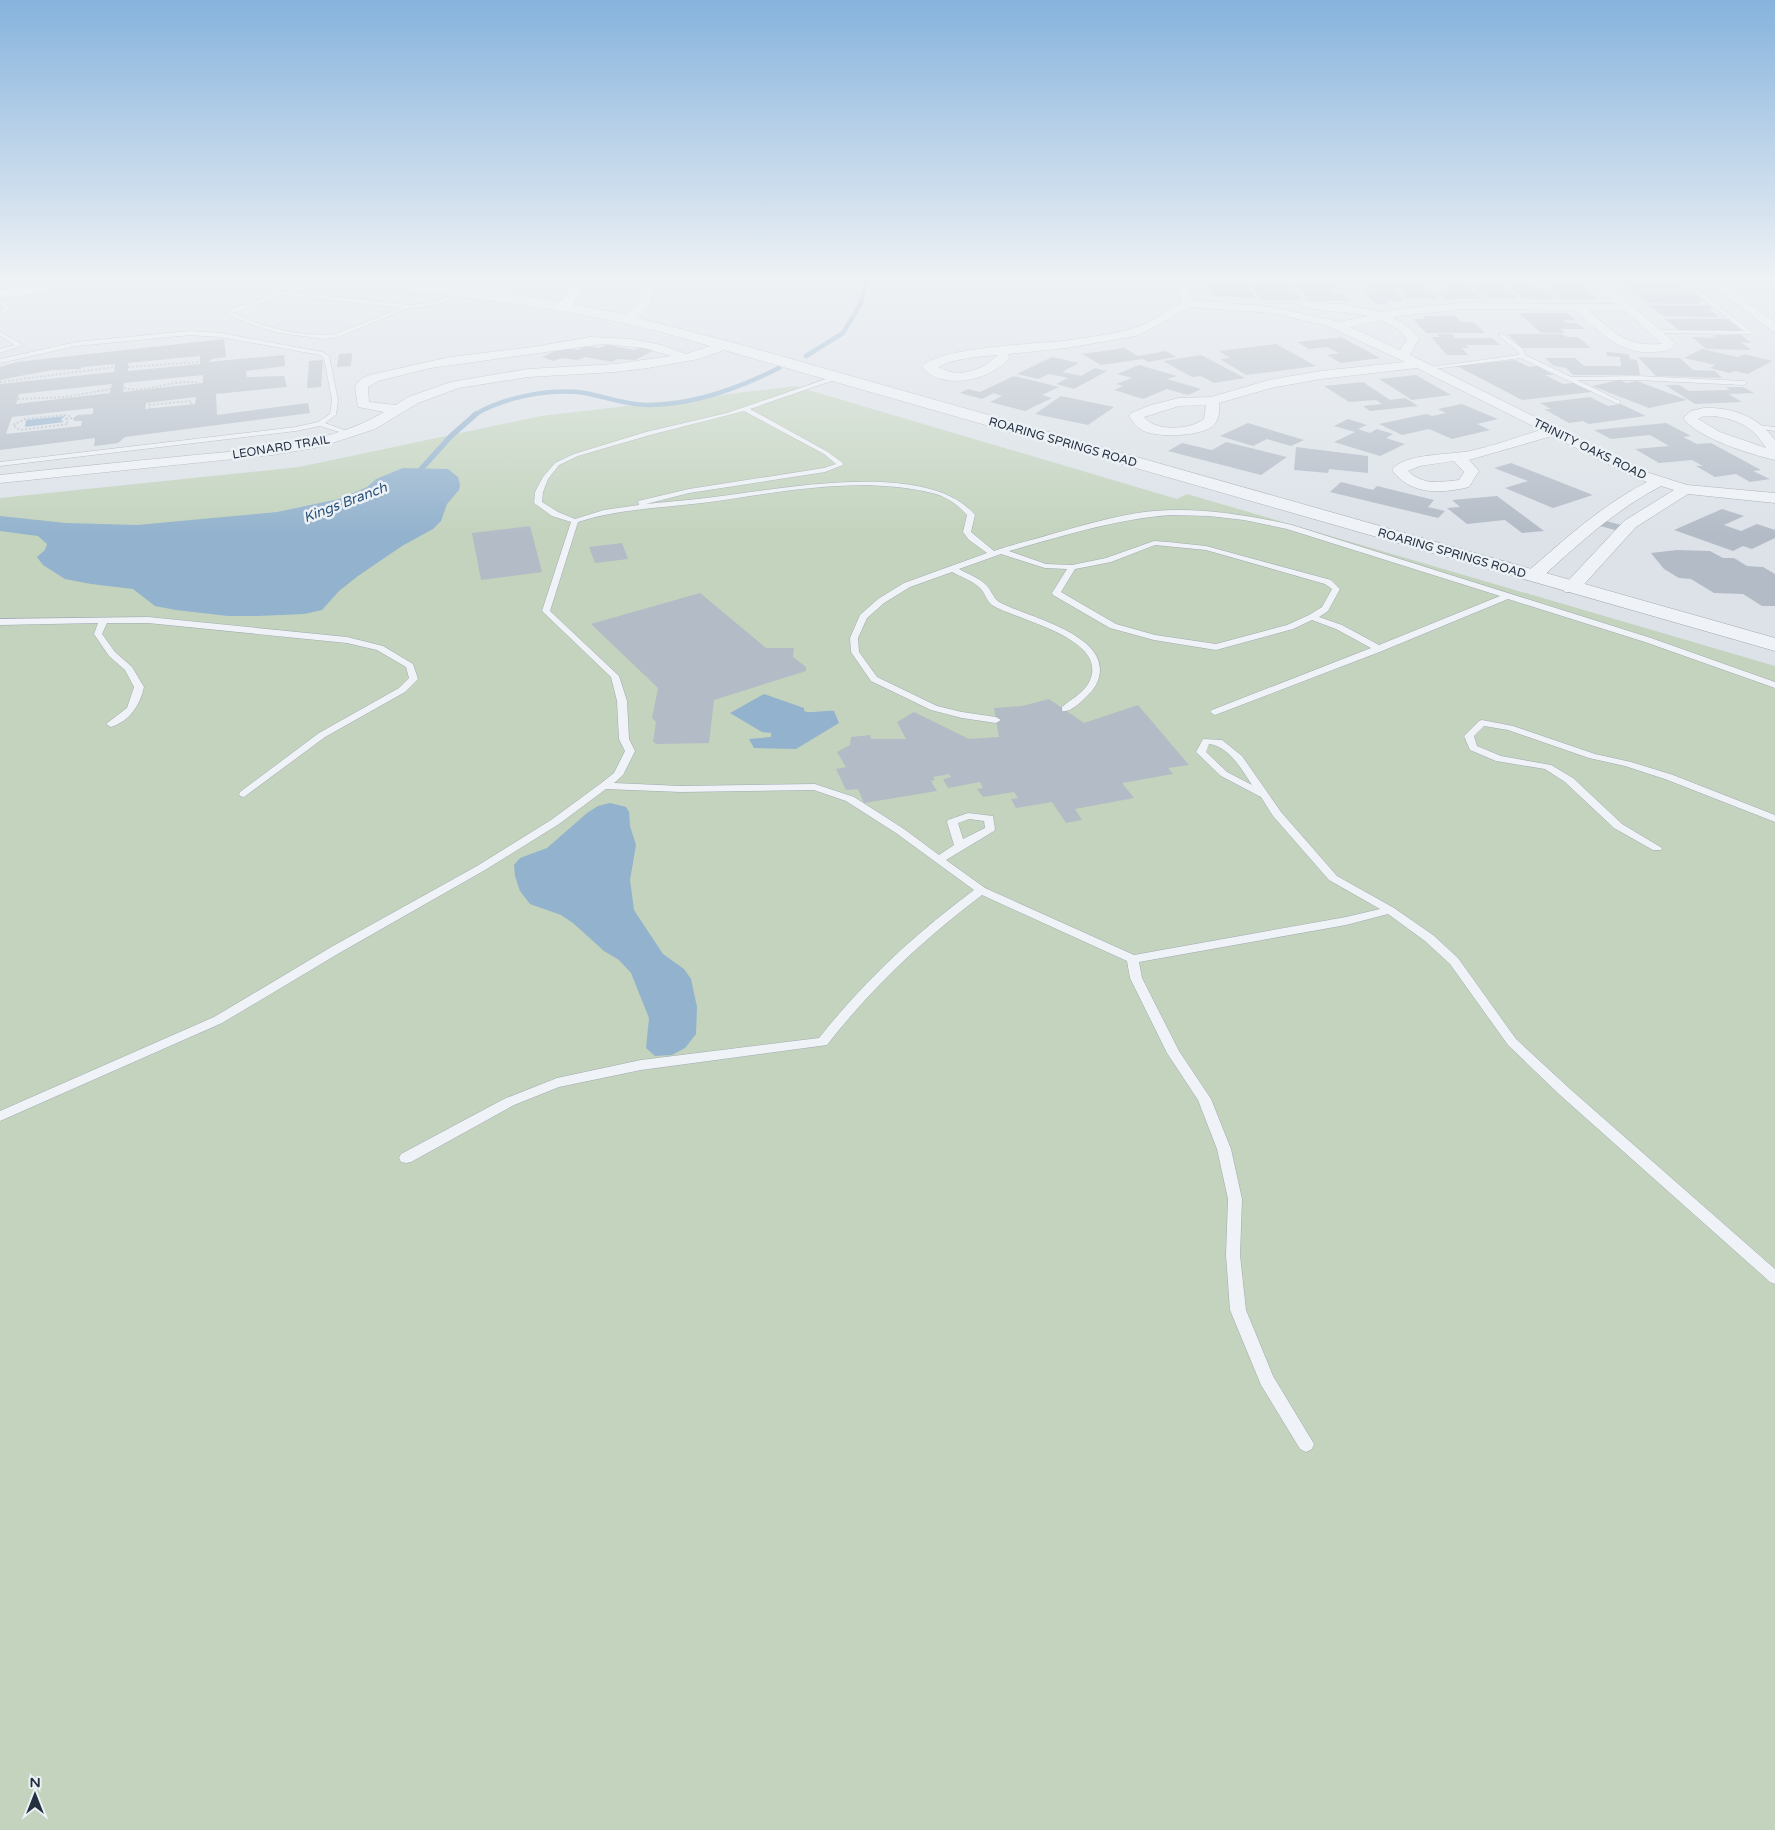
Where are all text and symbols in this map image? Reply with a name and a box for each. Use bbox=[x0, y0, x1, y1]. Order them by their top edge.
street label: ROARING SPRINGS ROAD bbox=[987, 414, 1139, 470]
street label: TRINITY OAKS ROAD bbox=[1531, 416, 1649, 482]
street label: LEONARD TRAIL bbox=[231, 432, 331, 462]
water label: Kings Branch bbox=[301, 479, 390, 526]
street label: ROARING SPRINGS ROAD bbox=[1376, 525, 1528, 581]
north arrow bbox=[10, 1770, 60, 1820]
text: N bbox=[29, 1774, 41, 1791]

